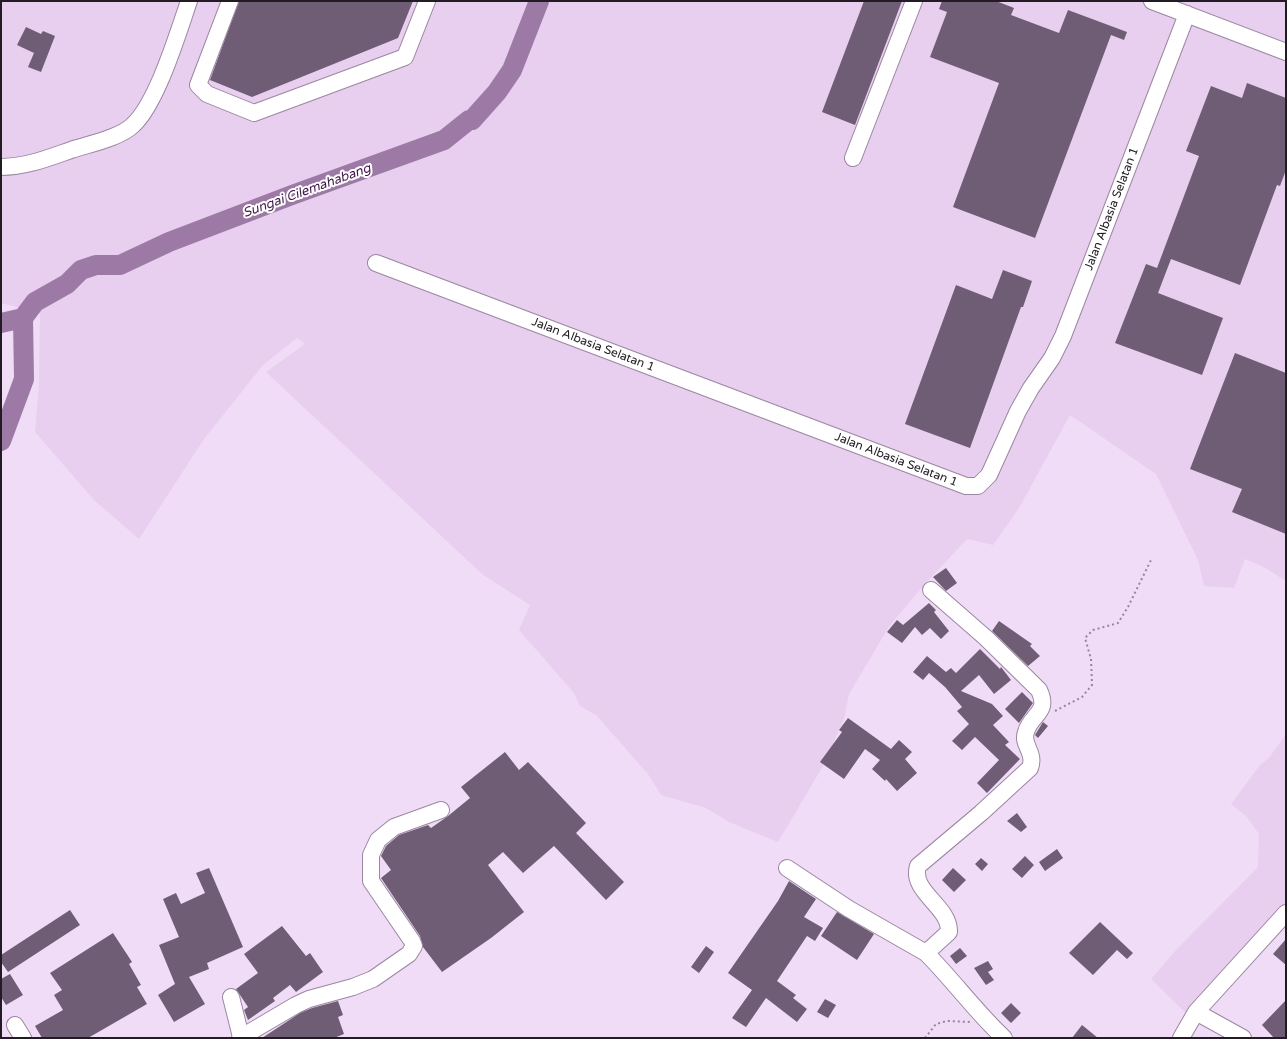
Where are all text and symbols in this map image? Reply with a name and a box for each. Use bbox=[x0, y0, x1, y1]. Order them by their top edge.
street label: Jalan Albasia Selatan 1 bbox=[1082, 146, 1142, 272]
water label: Sungai Cilemahabang bbox=[241, 161, 373, 221]
street label: Jalan Albasia Selatan 1 bbox=[530, 315, 656, 375]
street label: Jalan Albasia Selatan 1 bbox=[833, 430, 959, 490]

